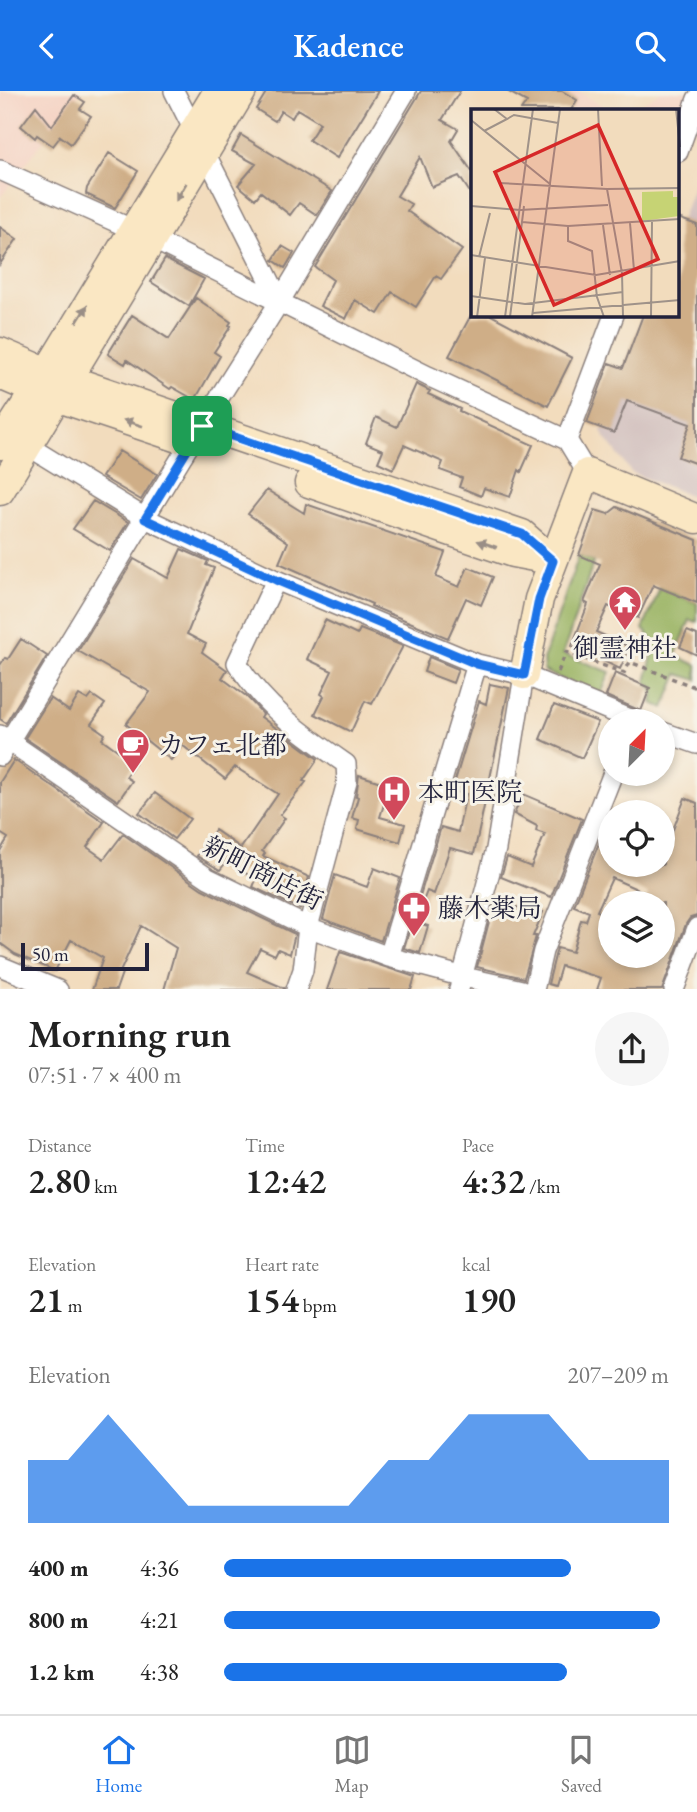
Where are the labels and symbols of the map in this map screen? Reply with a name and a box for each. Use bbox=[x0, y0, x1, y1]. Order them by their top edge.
inset map bbox=[471, 109, 680, 317]
one-way arrow bbox=[175, 182, 188, 201]
one-way arrow bbox=[76, 304, 89, 323]
pin bbox=[172, 396, 232, 456]
one-way arrow bbox=[122, 417, 143, 427]
one-way arrow bbox=[476, 538, 497, 549]
temple icon: 御霊神社 bbox=[606, 583, 644, 632]
place label: 御霊神社 bbox=[573, 631, 677, 665]
north arrow bbox=[598, 709, 676, 786]
cafe icon: カフェ北都 bbox=[114, 726, 152, 775]
place label: カフェ北都 bbox=[158, 728, 287, 762]
hospital icon: 本町医院 bbox=[375, 773, 413, 822]
place label: 本町医院 bbox=[418, 775, 522, 809]
street label: 新町商店街 bbox=[197, 828, 329, 918]
pharmacy icon: 藤木薬局 bbox=[395, 889, 433, 938]
place label: 藤木薬局 bbox=[438, 891, 542, 925]
scale bar bbox=[21, 940, 149, 972]

